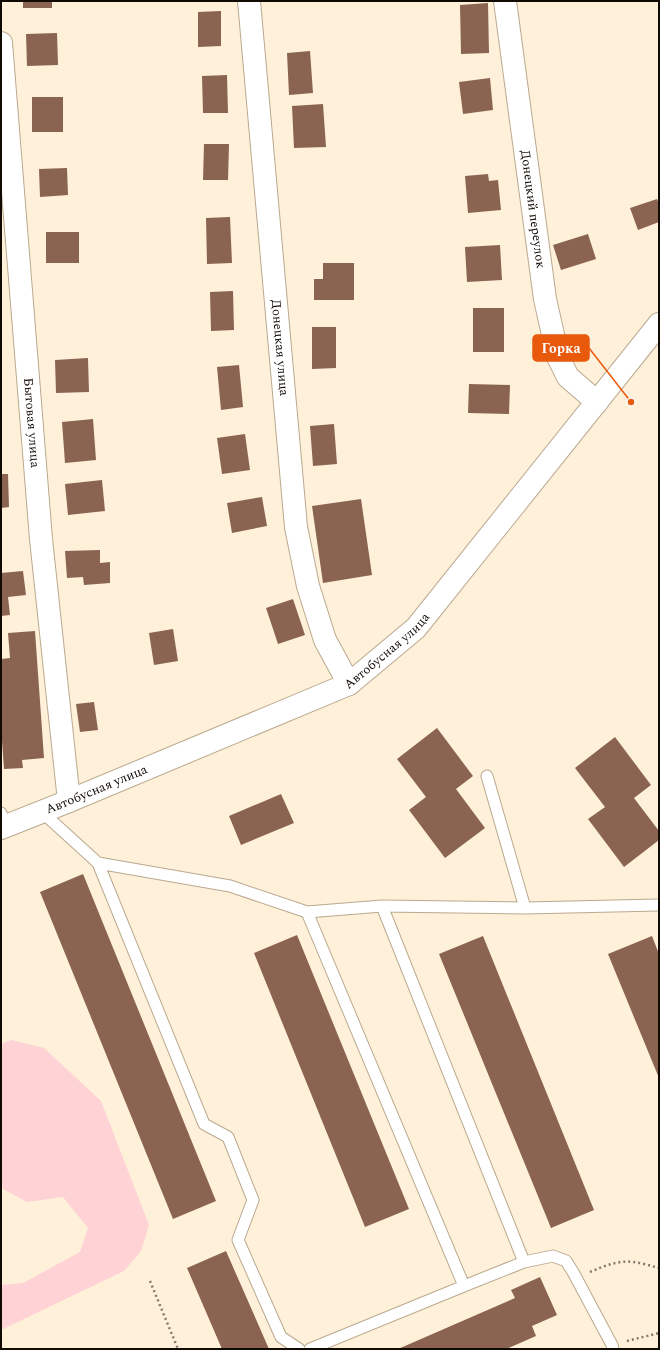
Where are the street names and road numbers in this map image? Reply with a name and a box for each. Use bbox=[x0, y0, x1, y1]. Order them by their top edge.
street label: Донецкий переулок bbox=[515, 149, 551, 270]
street label: Донецкая улица bbox=[266, 299, 294, 397]
street label: Бытовая улица bbox=[18, 377, 45, 469]
street label: Автобусная улица bbox=[340, 608, 435, 694]
street label: Автобусная улица bbox=[43, 759, 151, 819]

